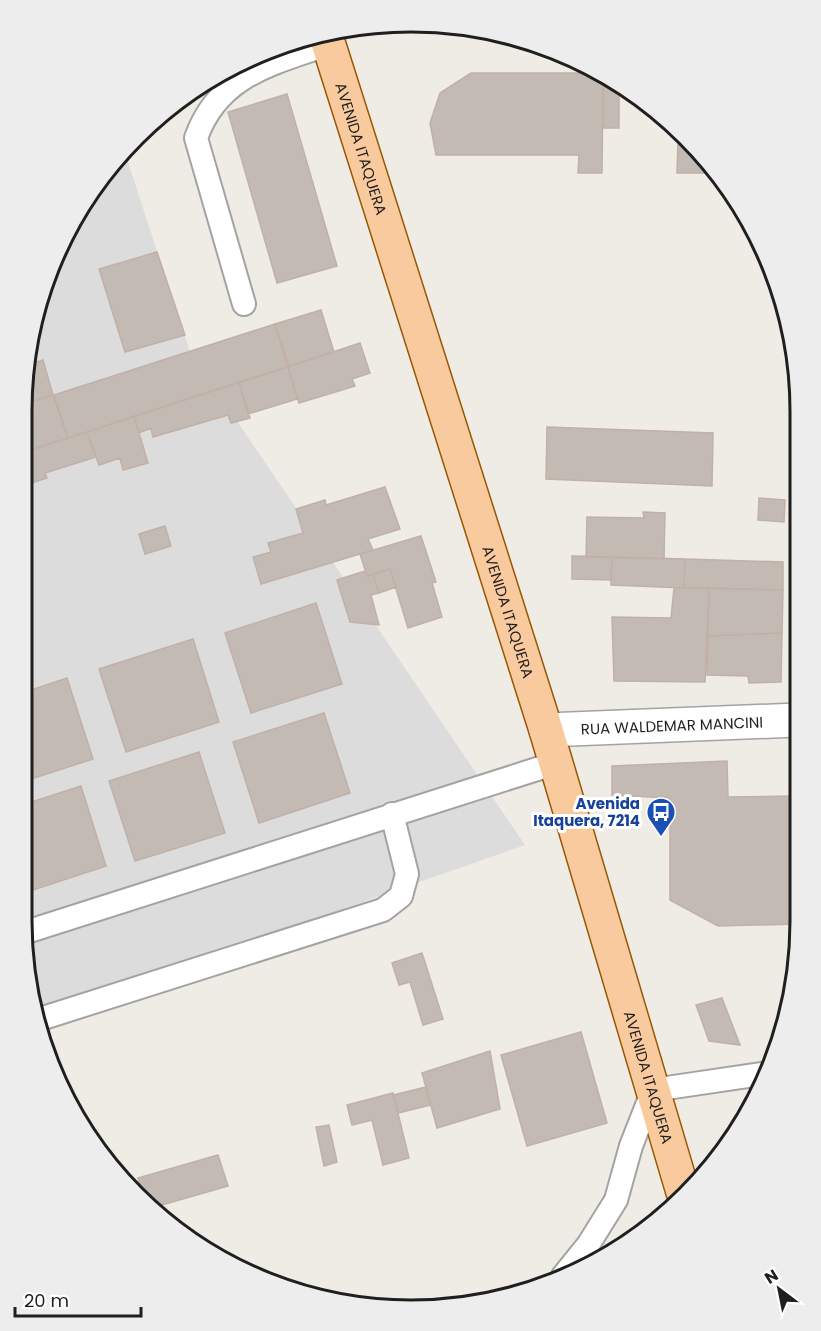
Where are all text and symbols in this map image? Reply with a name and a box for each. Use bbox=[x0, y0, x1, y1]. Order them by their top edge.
street label: AVENIDA ITAQUERA bbox=[331, 80, 392, 217]
street label: AVENIDA ITAQUERA bbox=[478, 543, 539, 681]
street label: RUA WALDEMAR MANCINI bbox=[580, 711, 763, 739]
place label: Avenida Itaquera, 7214 bbox=[533, 793, 640, 831]
bus stop icon: Avenida Itaquera, 7214 bbox=[645, 796, 677, 838]
street label: AVENIDA ITAQUERA bbox=[619, 1008, 679, 1146]
north arrow bbox=[749, 1259, 809, 1319]
text: N bbox=[760, 1264, 783, 1290]
scale bar bbox=[15, 1280, 141, 1318]
text: 20 m bbox=[24, 1288, 69, 1313]

